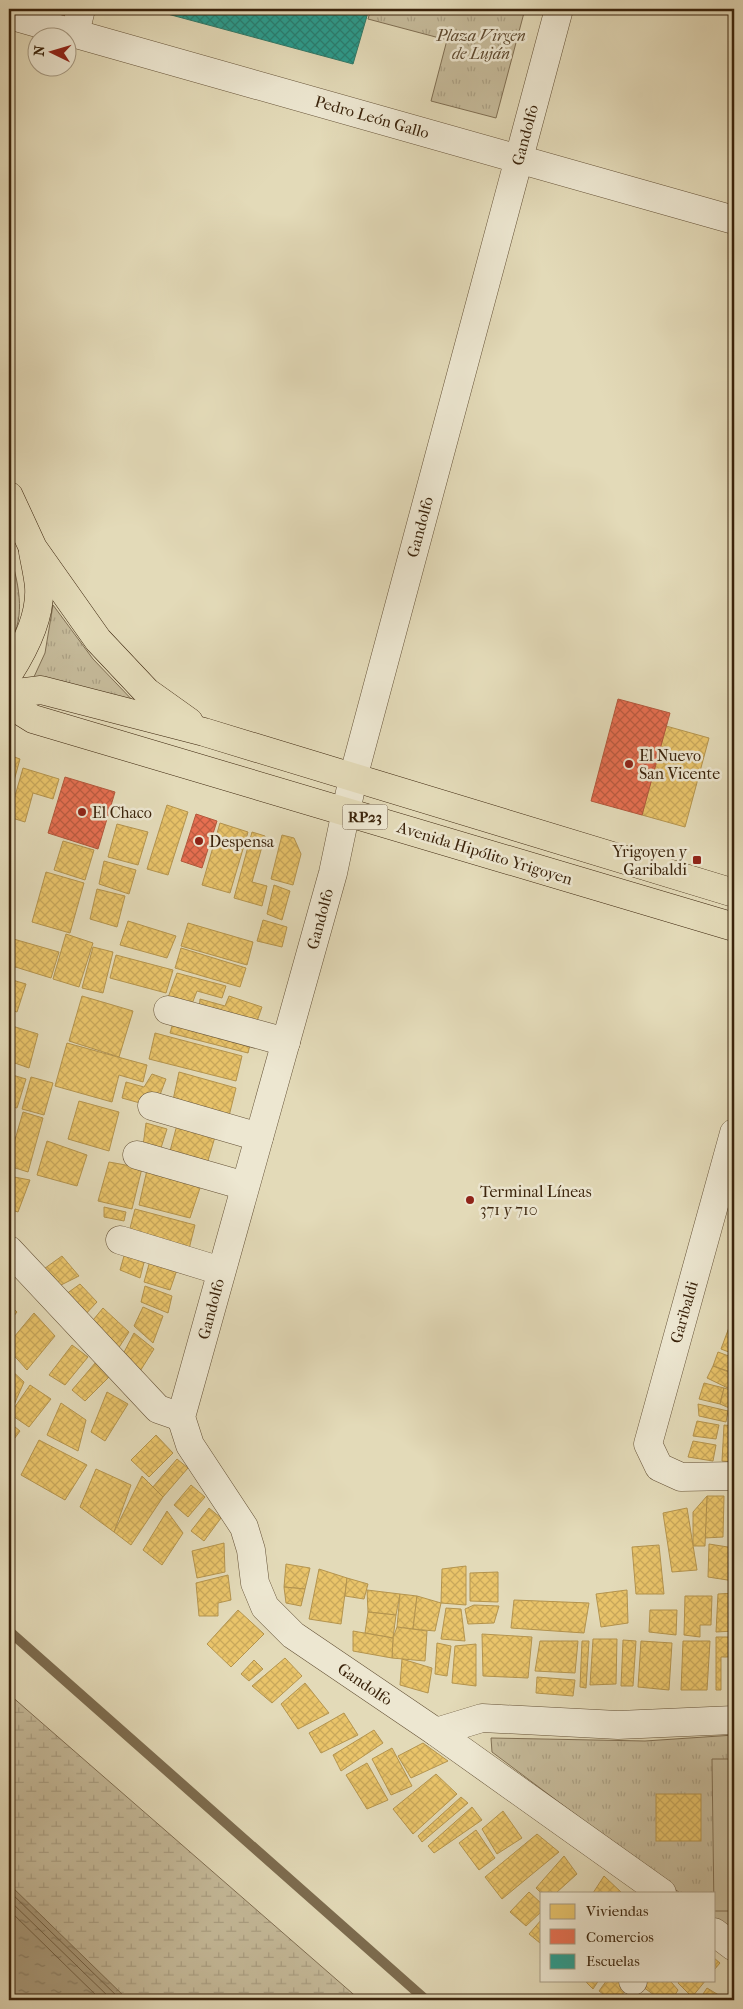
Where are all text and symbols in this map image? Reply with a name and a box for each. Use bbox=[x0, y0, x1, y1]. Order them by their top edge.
park label: Plaza Virgen de Luján bbox=[435, 26, 526, 63]
north arrow bbox=[28, 28, 78, 78]
text: N bbox=[31, 45, 49, 57]
street label: Pedro León Gallo bbox=[313, 92, 431, 142]
street label: Gandolfo bbox=[508, 103, 542, 167]
street label: Gandolfo bbox=[403, 495, 437, 559]
place label: El Nuevo San Vicente bbox=[639, 746, 720, 783]
marker: El Nuevo San Vicente bbox=[623, 758, 635, 770]
place label: El Chaco bbox=[92, 803, 152, 822]
road number: RP23 bbox=[342, 804, 388, 830]
marker: El Chaco bbox=[76, 806, 88, 818]
street label: Avenida Hipólito Yrigoyen bbox=[394, 817, 576, 889]
place label: Despensa bbox=[209, 832, 275, 851]
marker: Despensa bbox=[193, 835, 205, 847]
place label: Yrigoyen y Garibaldi bbox=[611, 842, 687, 879]
marker: Yrigoyen y Garibaldi bbox=[691, 854, 703, 866]
street label: Gandolfo bbox=[303, 887, 337, 951]
place label: Terminal Líneas 371 y 710 bbox=[480, 1182, 592, 1219]
marker: Terminal Líneas 371 y 710 bbox=[464, 1194, 476, 1206]
street label: Gandolfo bbox=[194, 1277, 228, 1341]
street label: Garibaldi bbox=[666, 1279, 702, 1345]
street label: Gandolfo bbox=[334, 1659, 396, 1709]
legend bbox=[540, 1892, 716, 1982]
text: Viviendas bbox=[585, 1902, 649, 1920]
text: Comercios bbox=[586, 1928, 654, 1946]
text: Escuelas bbox=[586, 1952, 640, 1970]

